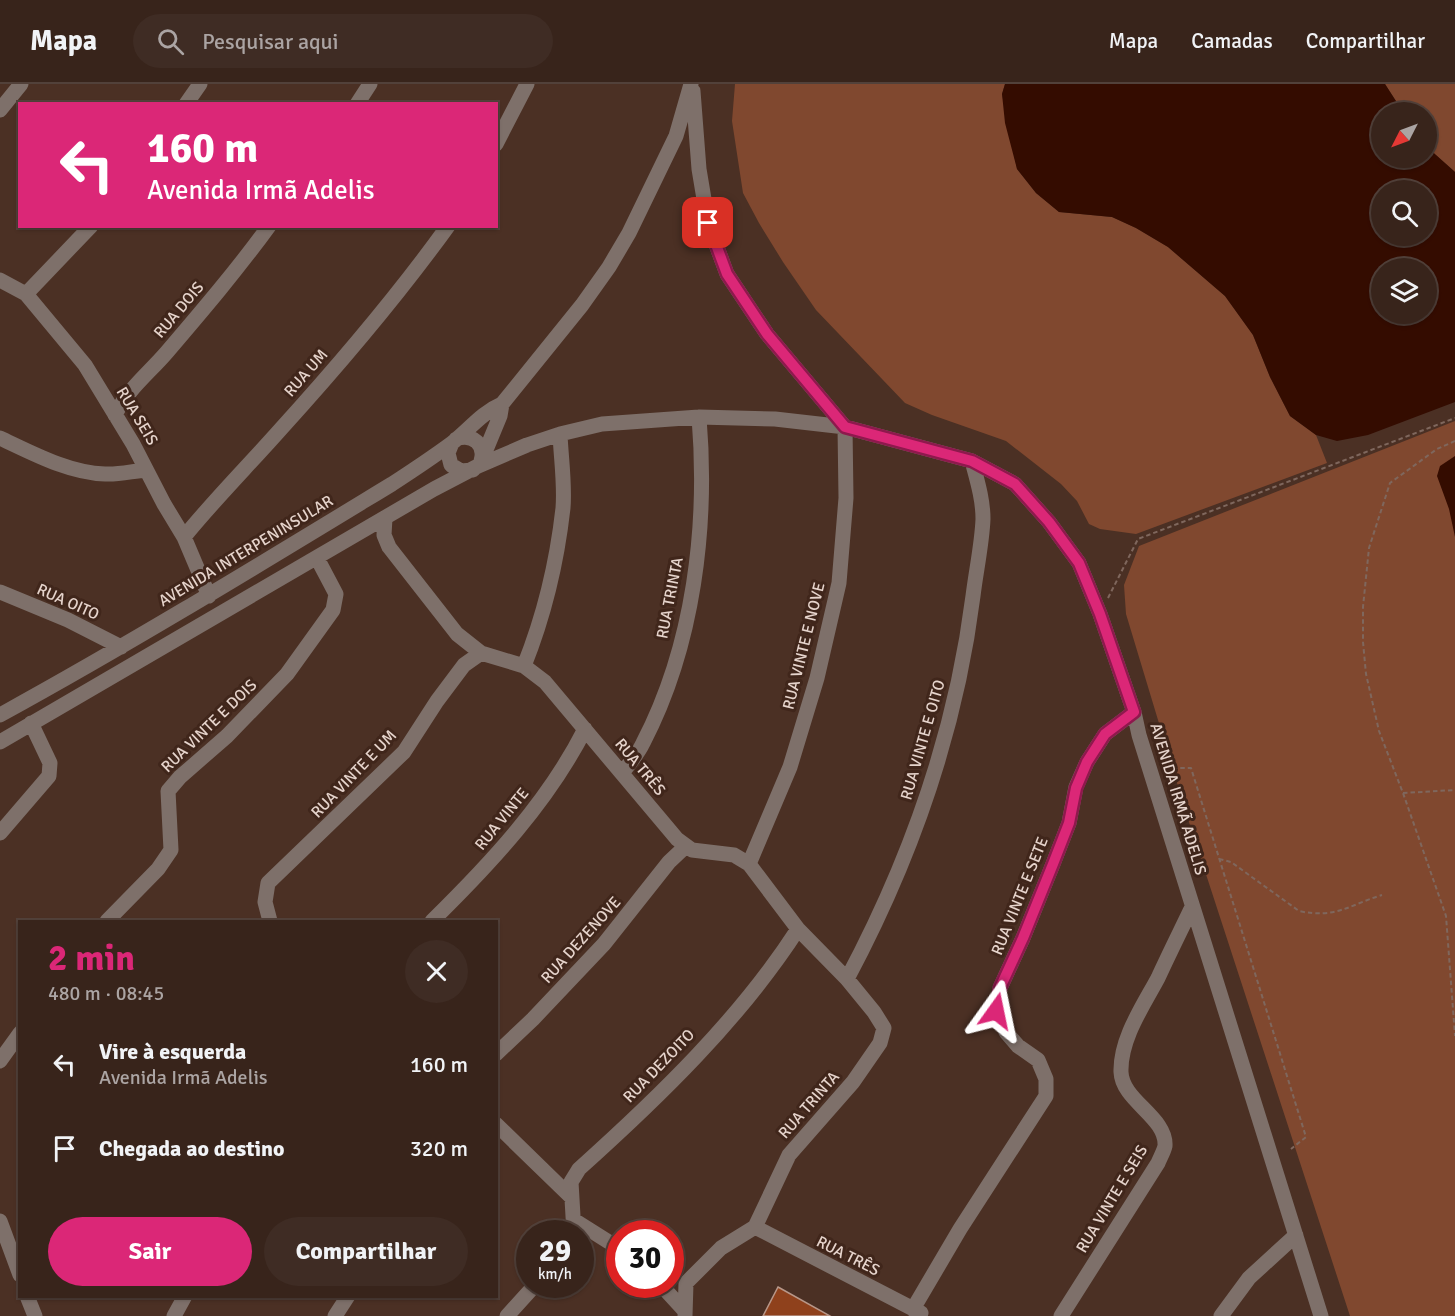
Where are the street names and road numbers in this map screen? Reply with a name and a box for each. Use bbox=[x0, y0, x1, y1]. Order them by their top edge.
street label: RUA DOIS bbox=[150, 278, 208, 342]
street label: RUA UM bbox=[280, 345, 332, 401]
street label: RUA SEIS bbox=[112, 383, 162, 449]
street label: AVENIDA INTERPENINSULAR bbox=[155, 491, 337, 611]
street label: RUA TRINTA bbox=[652, 555, 688, 641]
street label: RUA OITO bbox=[34, 579, 102, 625]
street label: RUA VINTE E NOVE bbox=[779, 580, 829, 712]
street label: RUA VINTE E DOIS bbox=[157, 675, 261, 777]
street label: RUA VINTE E OITO bbox=[896, 678, 950, 802]
street label: AVENIDA IRMÃ ADELIS bbox=[1145, 721, 1211, 877]
street label: RUA VINTE E UM bbox=[307, 726, 401, 822]
street label: RUA TRÊS bbox=[610, 734, 670, 800]
street label: RUA VINTE bbox=[471, 784, 533, 854]
street label: RUA VINTE E SETE bbox=[987, 834, 1053, 958]
street label: RUA DEZENOVE bbox=[537, 892, 625, 988]
street label: RUA DEZOITO bbox=[619, 1025, 699, 1107]
street label: RUA TRINTA bbox=[774, 1067, 844, 1143]
street label: RUA VINTE E SEIS bbox=[1072, 1141, 1152, 1257]
street label: RUA TRÊS bbox=[813, 1232, 883, 1281]

